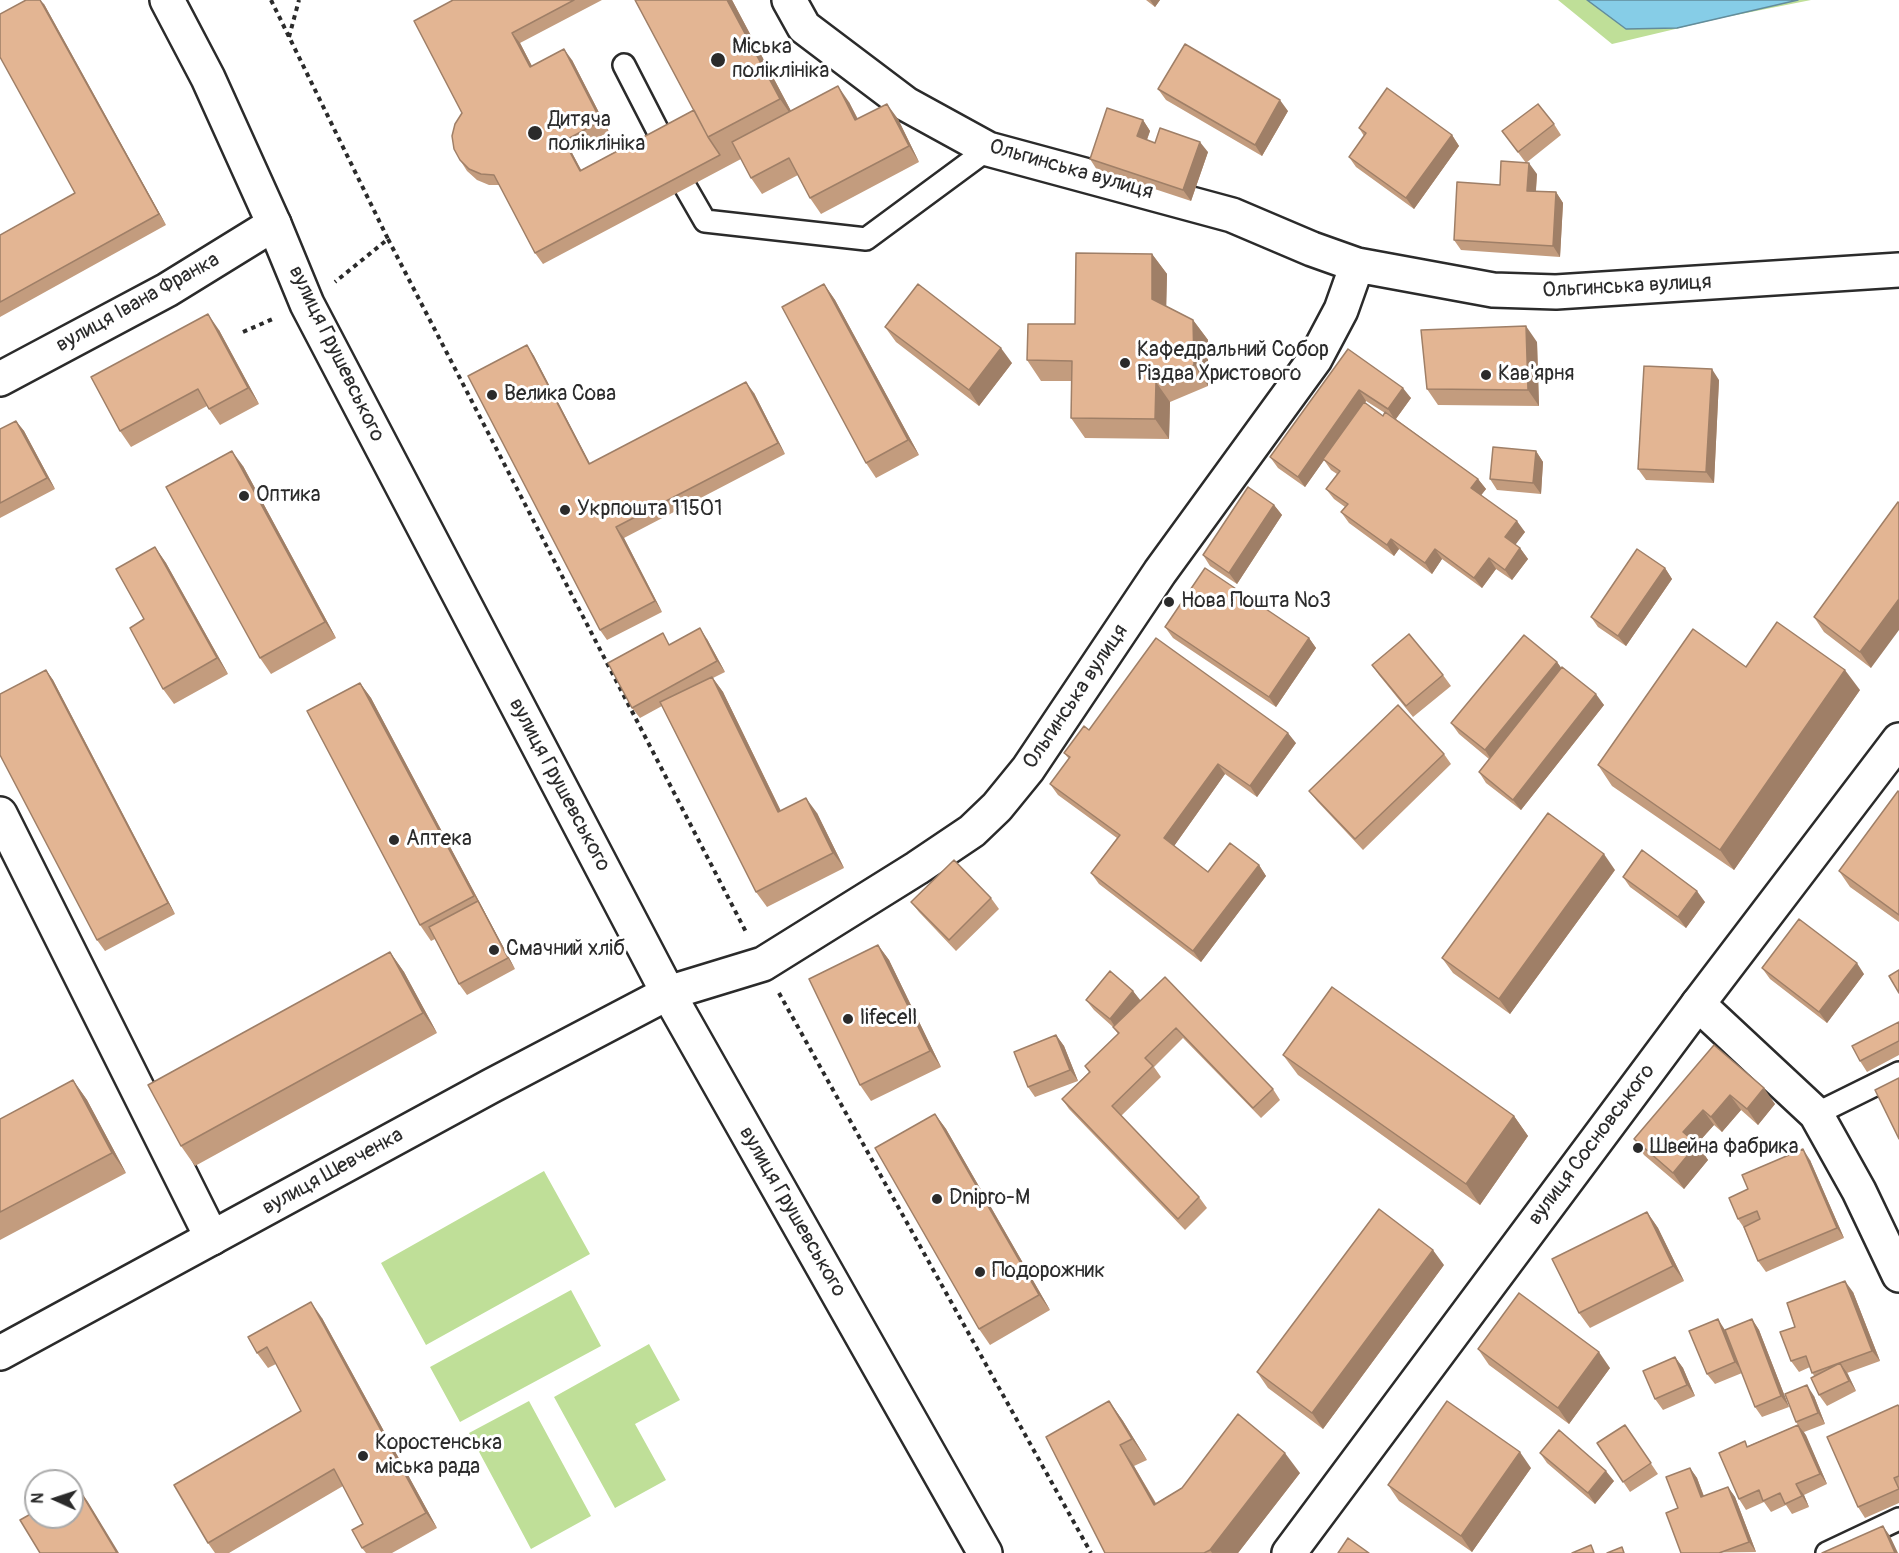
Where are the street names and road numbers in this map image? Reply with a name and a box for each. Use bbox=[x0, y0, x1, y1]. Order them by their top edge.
street label: Ольгинська вулиця bbox=[986, 135, 1156, 205]
street label: вулиця Івана Франка bbox=[52, 248, 224, 358]
street label: вулиця Грушевського bbox=[282, 262, 390, 446]
street label: Ольгинська вулиця bbox=[1542, 270, 1712, 304]
street label: Ольгинська вулиця bbox=[1018, 620, 1134, 774]
street label: вулиця Грушевського bbox=[503, 694, 615, 876]
street label: вулиця Сосновського bbox=[1523, 1059, 1661, 1231]
street label: вулиця Грушевського bbox=[733, 1122, 851, 1302]
street label: вулиця Шевченка bbox=[258, 1123, 408, 1221]

